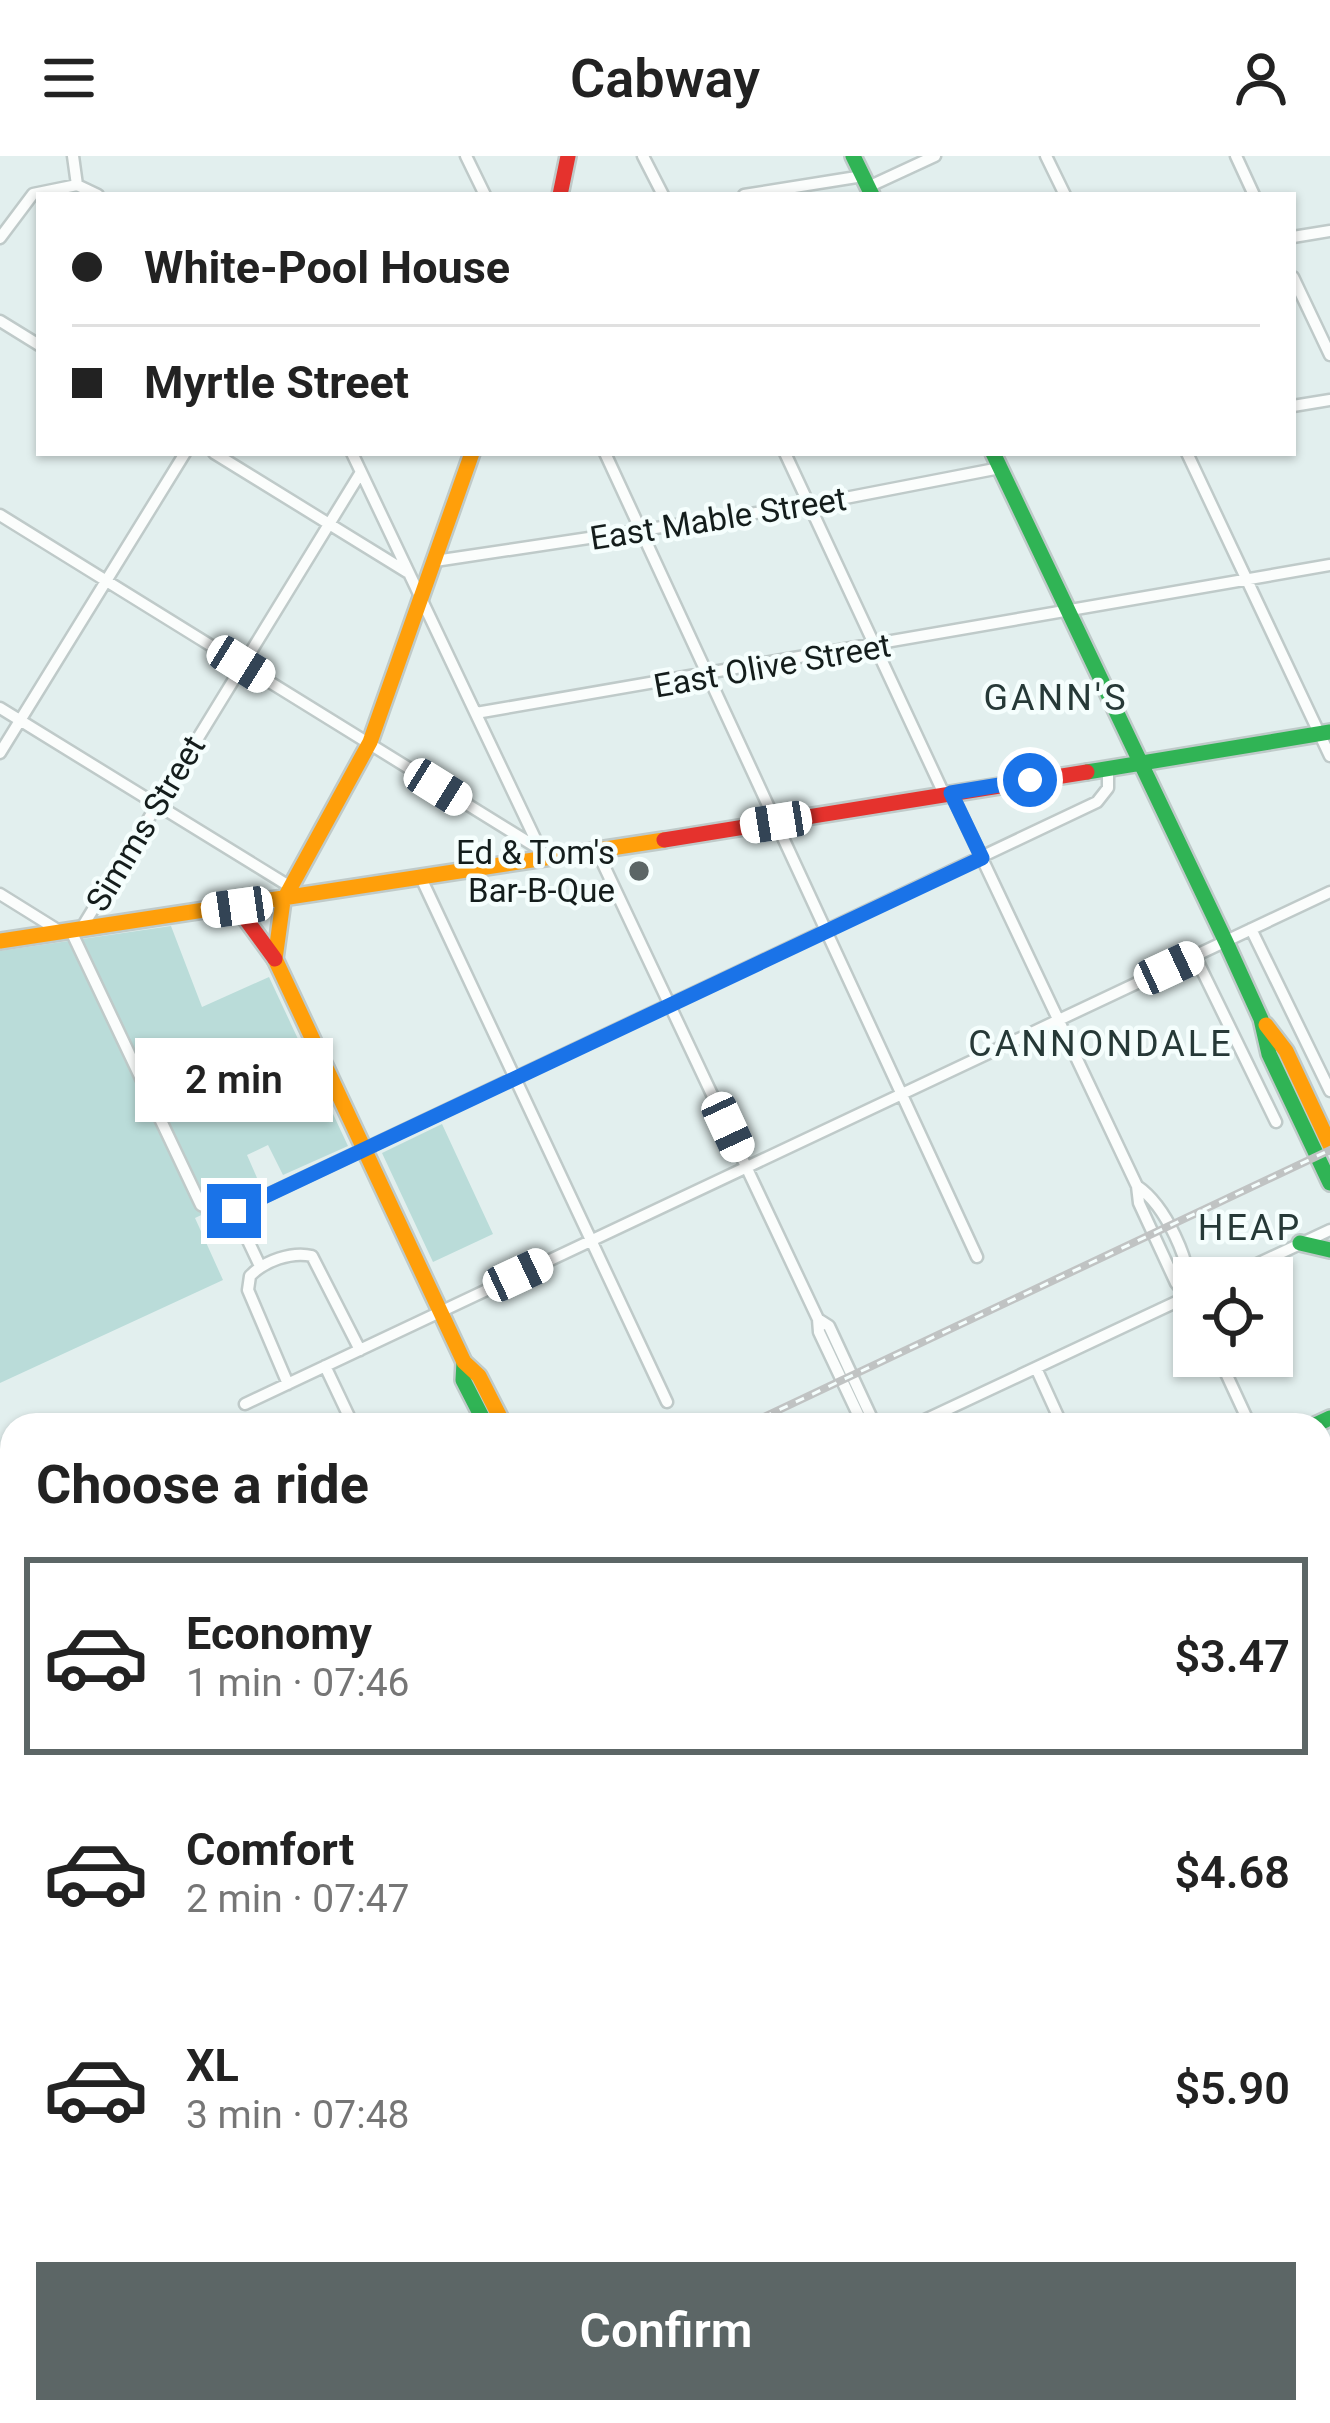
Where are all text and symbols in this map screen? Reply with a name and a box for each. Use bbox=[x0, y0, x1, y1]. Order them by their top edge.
icon: menu bbox=[36, 45, 102, 111]
icon: person bbox=[1228, 45, 1294, 111]
text: Cabway bbox=[570, 47, 760, 110]
text: White-Pool House bbox=[144, 241, 510, 294]
text: Myrtle Street bbox=[144, 356, 409, 409]
street label: East Mable Street bbox=[587, 479, 849, 558]
street label: East Olive Street bbox=[651, 625, 894, 706]
car bbox=[201, 630, 281, 698]
district label: GANN'S bbox=[983, 677, 1129, 719]
street label: Simms Street bbox=[78, 728, 213, 918]
car bbox=[398, 753, 478, 821]
route start bbox=[1003, 753, 1057, 807]
car bbox=[738, 799, 814, 845]
place label: Ed & Tom's Bar-B-Que bbox=[456, 833, 615, 910]
marker: Ed & Tom's Bar-B-Que bbox=[626, 858, 652, 884]
car bbox=[199, 884, 275, 930]
car bbox=[1129, 936, 1209, 1000]
district label: CANNONDALE bbox=[968, 1023, 1234, 1065]
callout: 2 min bbox=[135, 1037, 333, 1121]
text: 2 min bbox=[185, 1057, 283, 1103]
car bbox=[696, 1087, 760, 1167]
route end bbox=[207, 1184, 261, 1238]
district label: HEAP bbox=[1198, 1207, 1302, 1249]
car bbox=[478, 1243, 558, 1307]
map controls bbox=[1173, 1257, 1293, 1377]
button: locate bbox=[1173, 1257, 1293, 1377]
text: Choose a ride bbox=[36, 1453, 369, 1516]
icon: car bbox=[42, 1602, 150, 1710]
text: Economy bbox=[186, 1607, 372, 1660]
text: $3.47 bbox=[1174, 1630, 1290, 1683]
text: 1 min · 07:46 bbox=[186, 1660, 409, 1706]
icon: car bbox=[42, 1818, 150, 1926]
text: Comfort bbox=[186, 1823, 354, 1876]
text: $4.68 bbox=[1174, 1846, 1290, 1899]
text: 2 min · 07:47 bbox=[186, 1876, 409, 1922]
icon: car bbox=[42, 2034, 150, 2142]
text: XL bbox=[186, 2039, 239, 2092]
text: $5.90 bbox=[1174, 2062, 1290, 2115]
text: 3 min · 07:48 bbox=[186, 2092, 409, 2138]
button: Confirm bbox=[36, 2262, 1296, 2400]

